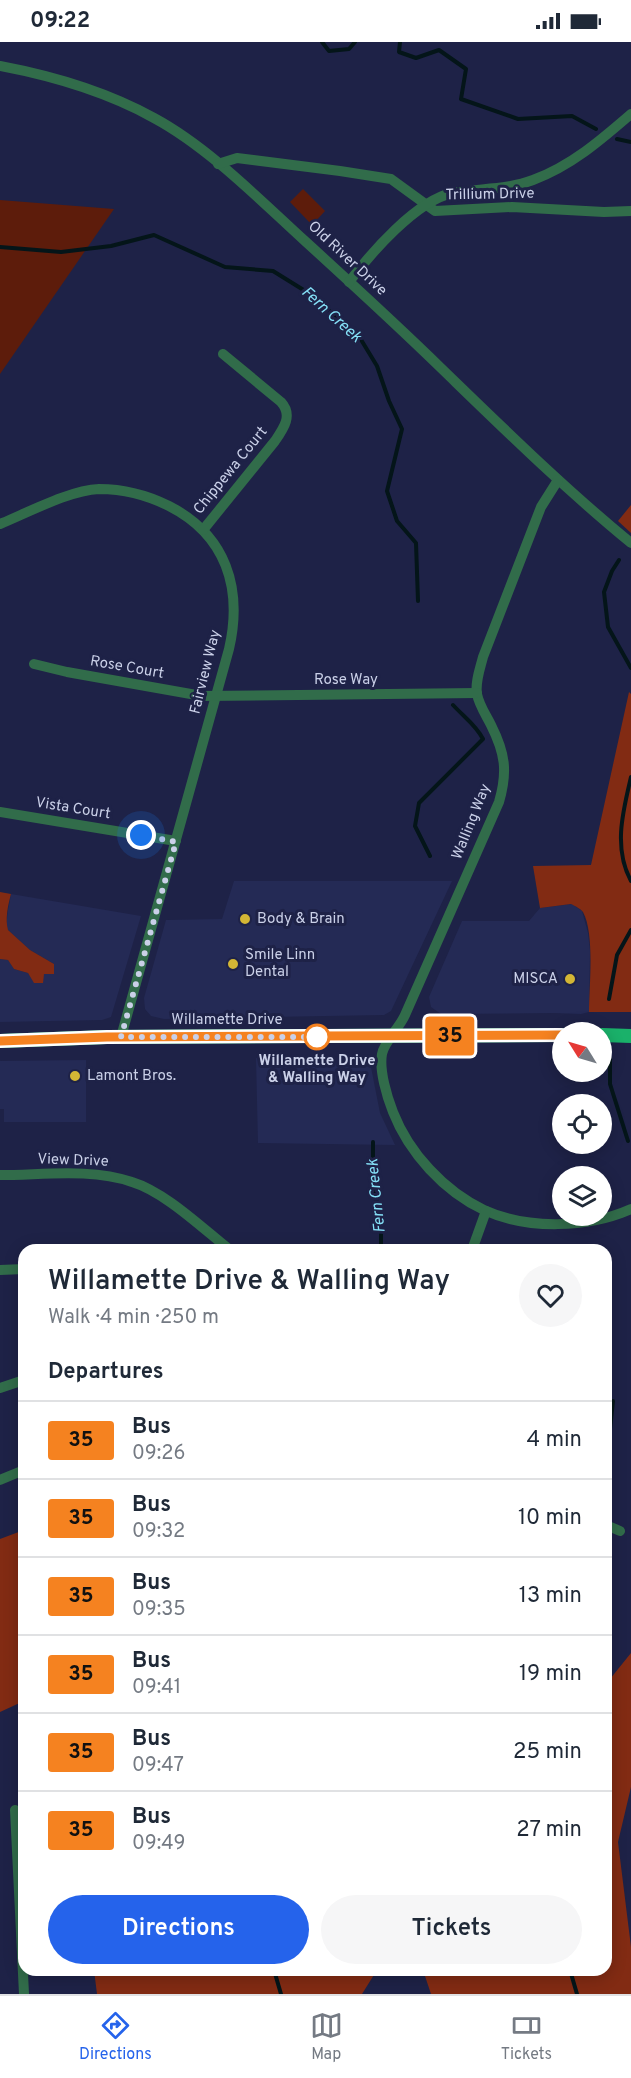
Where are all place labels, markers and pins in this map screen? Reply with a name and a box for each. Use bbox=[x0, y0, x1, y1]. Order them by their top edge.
place label: Body & Brain bbox=[257, 910, 345, 929]
marker: Body & Brain bbox=[238, 912, 252, 926]
place label: Smile Linn Dental bbox=[245, 946, 315, 982]
marker: Smile Linn Dental bbox=[226, 957, 240, 971]
place label: MISCA bbox=[513, 970, 558, 989]
marker: MISCA bbox=[563, 972, 577, 986]
marker: Willamette Drive & Walling Way bbox=[304, 1024, 330, 1050]
place label: Willamette Drive & Walling Way bbox=[258, 1052, 376, 1088]
place label: Lamont Bros. bbox=[87, 1067, 176, 1086]
marker: Lamont Bros. bbox=[68, 1069, 82, 1083]

